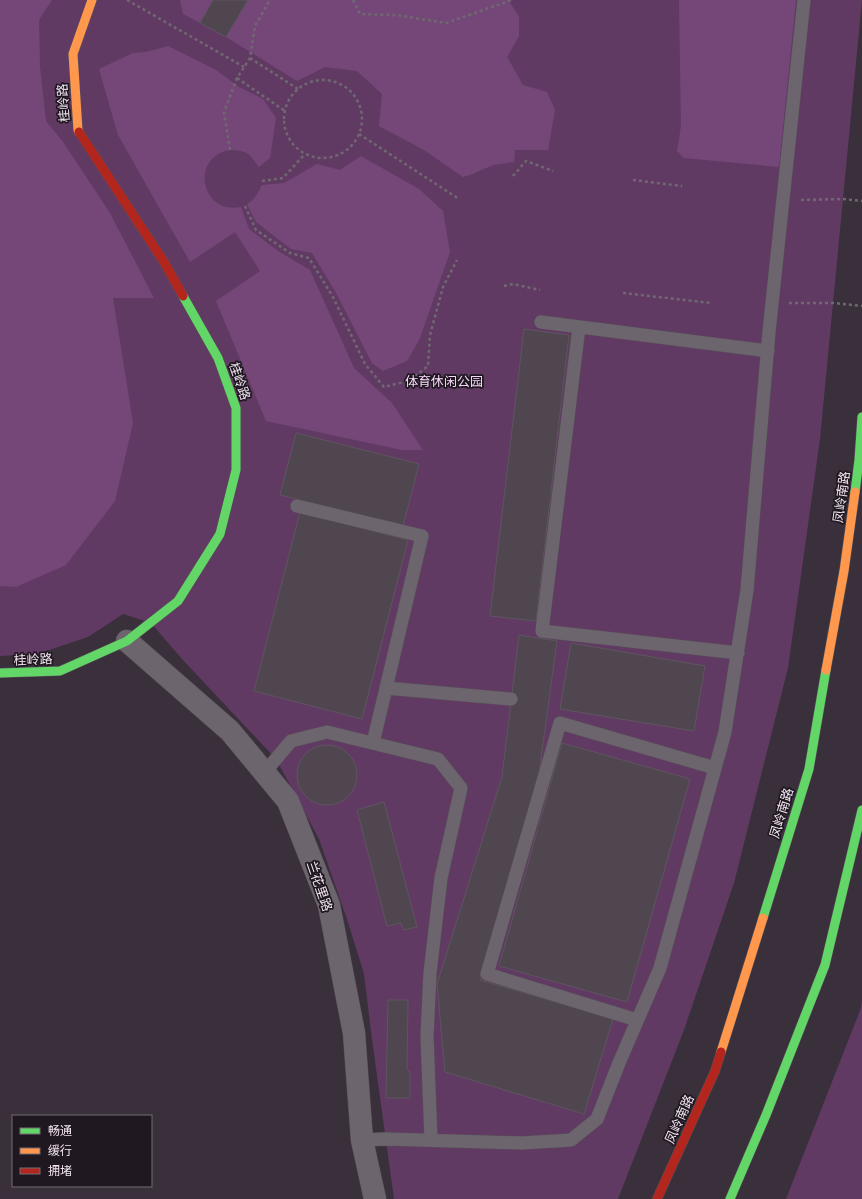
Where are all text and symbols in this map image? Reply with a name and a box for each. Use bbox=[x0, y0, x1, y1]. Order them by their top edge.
street label: 桂岭路 bbox=[54, 83, 72, 123]
street label: 桂岭路 bbox=[226, 360, 254, 402]
park label: 体育休闲公园 bbox=[405, 373, 483, 389]
street label: 凤岭南路 bbox=[829, 470, 853, 524]
street label: 桂岭路 bbox=[13, 650, 53, 668]
street label: 凤岭南路 bbox=[766, 786, 796, 840]
street label: 兰花里路 bbox=[304, 859, 336, 913]
street label: 凤岭南路 bbox=[661, 1092, 697, 1146]
legend bbox=[12, 1115, 152, 1187]
text: 畅通 bbox=[48, 1123, 72, 1138]
text: 缓行 bbox=[48, 1143, 72, 1158]
text: 拥堵 bbox=[48, 1163, 72, 1178]

